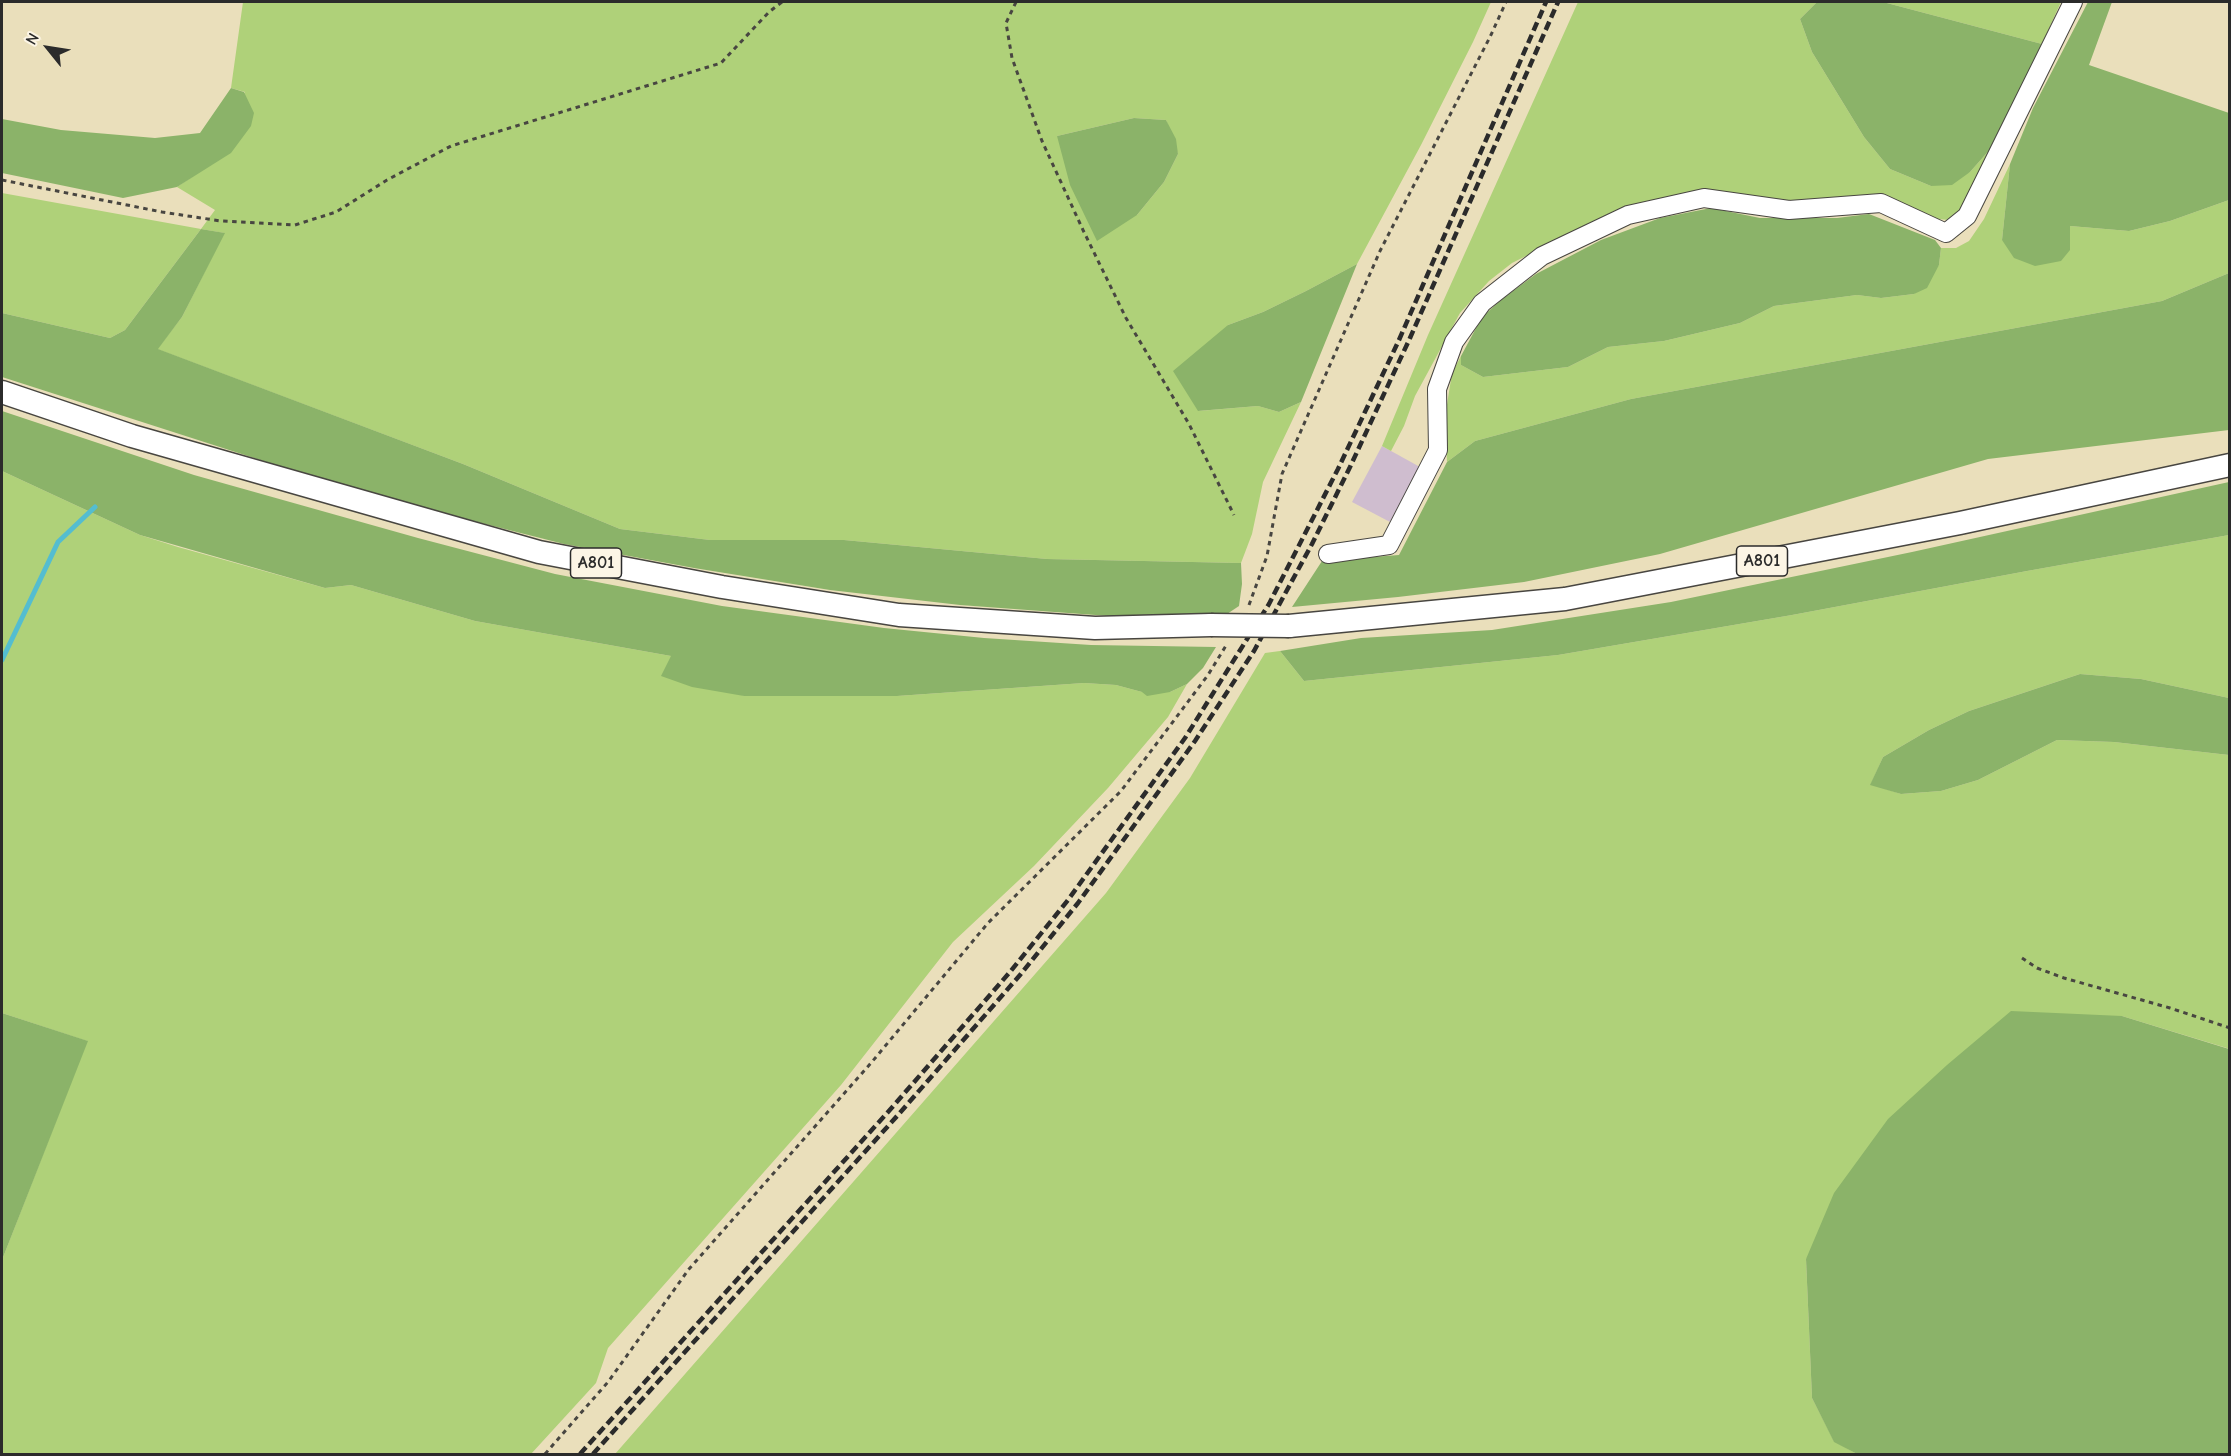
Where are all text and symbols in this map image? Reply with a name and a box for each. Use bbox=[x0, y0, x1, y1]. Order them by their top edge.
north arrow bbox=[18, 18, 78, 78]
text: N bbox=[22, 30, 43, 48]
road number: A801 bbox=[1736, 546, 1788, 576]
road number: A801 bbox=[570, 548, 622, 578]

